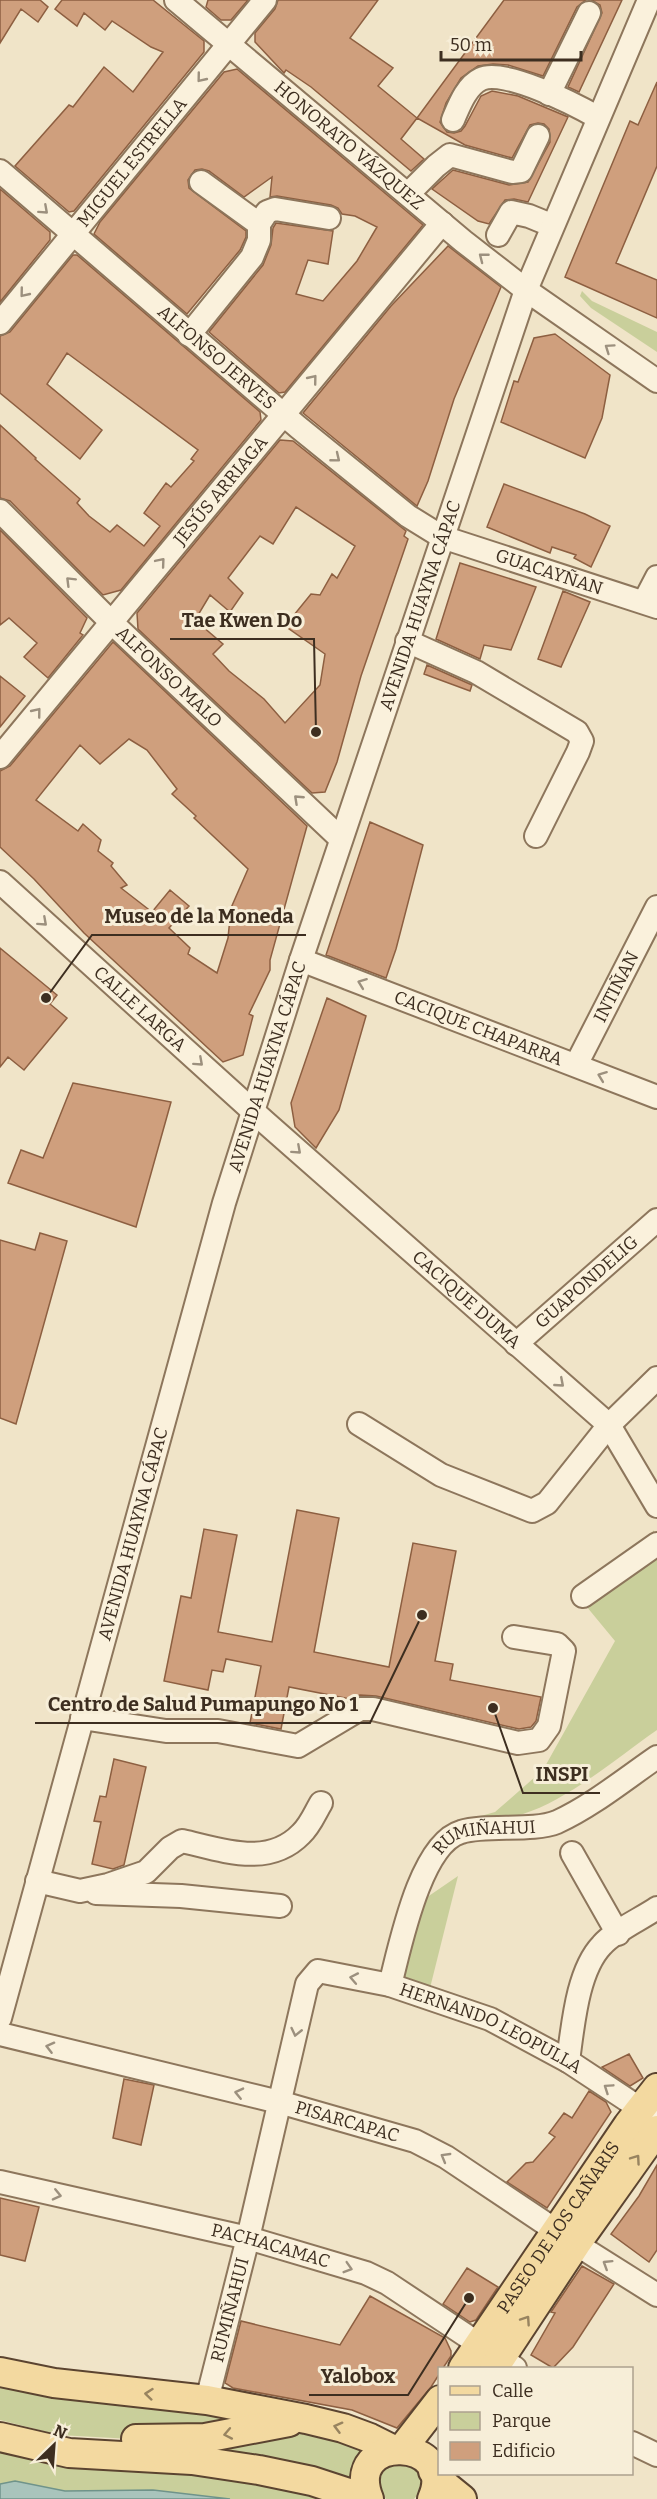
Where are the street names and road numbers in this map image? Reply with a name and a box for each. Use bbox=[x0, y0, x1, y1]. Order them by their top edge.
street label: HONORATO VÁZQUEZ bbox=[270, 76, 428, 214]
street label: MIGUEL ESTRELLA bbox=[72, 93, 192, 231]
street label: ALFONSO JERVES bbox=[153, 300, 281, 414]
street label: JESÚS ARRIAGA bbox=[168, 431, 272, 550]
street label: AVENIDA HUAYNA CÁPAC bbox=[375, 498, 465, 713]
street label: GUACAYÑAN bbox=[493, 544, 606, 600]
street label: ALFONSO MALO bbox=[112, 622, 227, 732]
street label: INTIÑAN bbox=[589, 947, 643, 1026]
street label: AVENIDA HUAYNA CÁPAC bbox=[223, 959, 311, 1175]
street label: CALLE LARGA bbox=[89, 961, 191, 1057]
street label: CACIQUE CHAPARRA bbox=[391, 986, 566, 1071]
street label: GUAPONDELIG bbox=[531, 1231, 643, 1333]
street label: CACIQUE DUMA bbox=[408, 1246, 526, 1353]
street label: AVENIDA HUAYNA CÁPAC bbox=[93, 1425, 173, 1643]
street label: RUMIÑAHUI bbox=[428, 1816, 536, 1859]
street label: HERNANDO LEOPULLA bbox=[397, 1978, 586, 2078]
street label: PISARCAPAC bbox=[293, 2096, 402, 2147]
street label: PASEO DE LOS CAÑARIS bbox=[492, 2137, 625, 2317]
street label: PACHACAMAC bbox=[209, 2219, 333, 2273]
street label: RUMIÑAHUI bbox=[206, 2255, 254, 2364]

